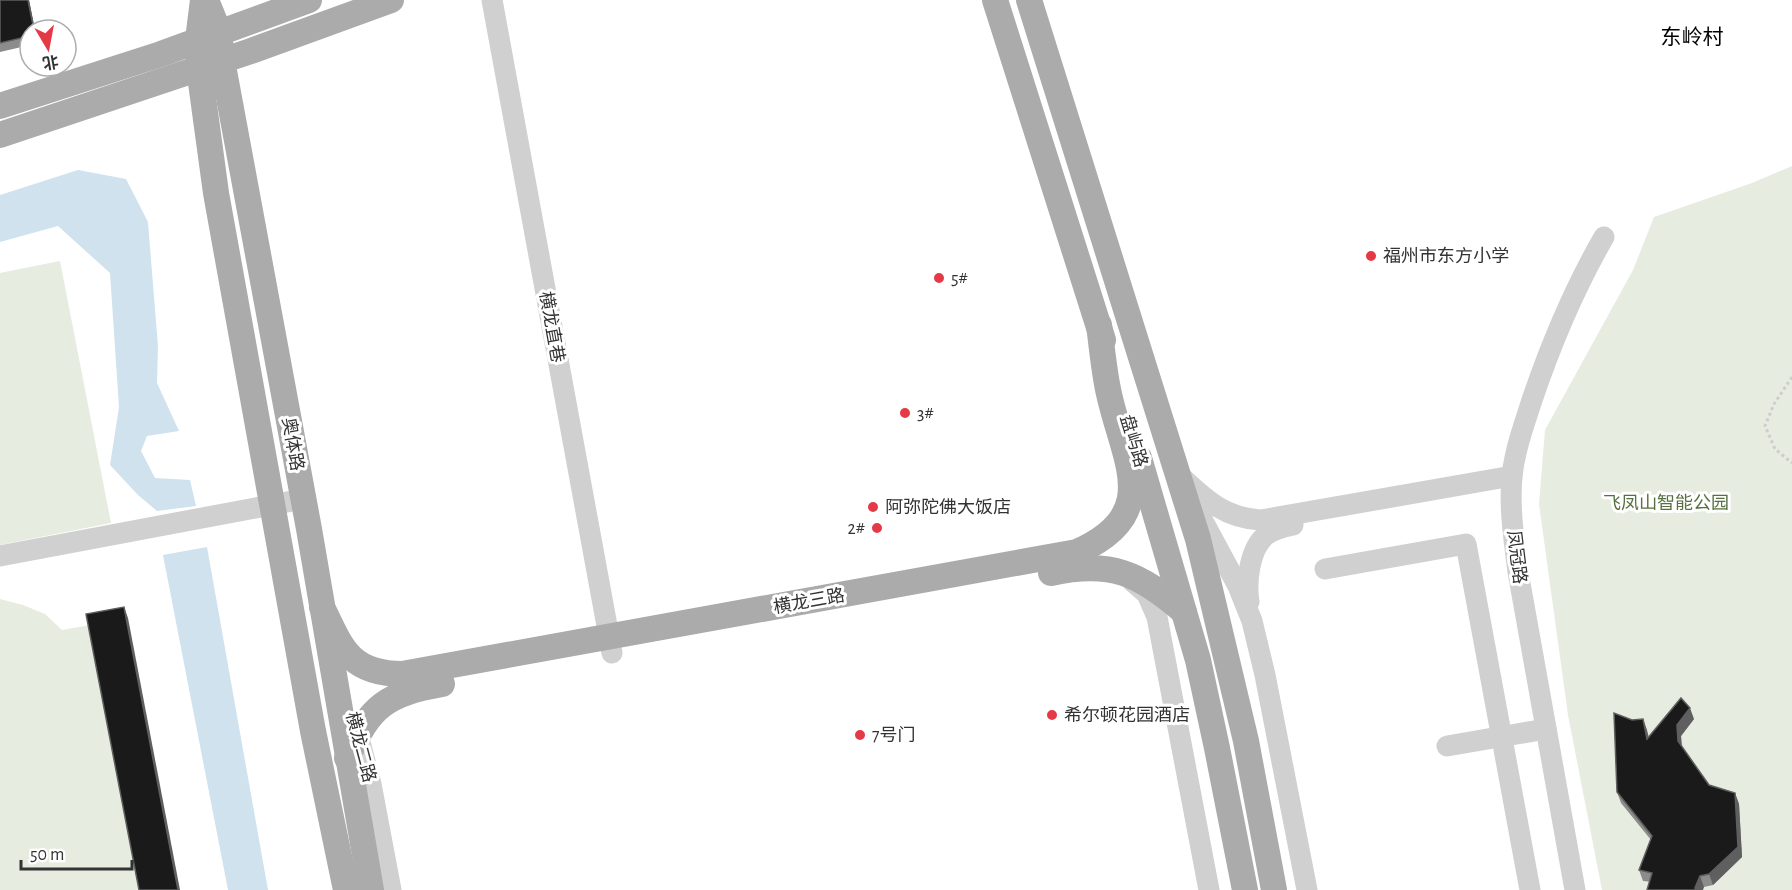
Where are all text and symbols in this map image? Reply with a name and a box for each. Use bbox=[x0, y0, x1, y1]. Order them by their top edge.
north arrow bbox=[18, 18, 78, 78]
district label: 东岭村 bbox=[1661, 26, 1724, 48]
text: 北 bbox=[41, 53, 60, 72]
place label: 福州市东方小学 bbox=[1383, 246, 1509, 266]
marker: 福州市东方小学 bbox=[1364, 249, 1378, 263]
place label: 5# bbox=[951, 270, 968, 288]
marker: 5# bbox=[932, 271, 946, 285]
street label: 横龙直巷 bbox=[536, 290, 568, 364]
place label: 3# bbox=[917, 405, 934, 423]
marker: 3# bbox=[898, 406, 912, 420]
street label: 盘屿路 bbox=[1117, 412, 1151, 470]
street label: 奥体路 bbox=[278, 416, 308, 472]
park label: 飞凤山智能公园 bbox=[1603, 493, 1729, 513]
place label: 阿弥陀佛大饭店 bbox=[885, 497, 1011, 517]
marker: 阿弥陀佛大饭店 bbox=[866, 500, 880, 514]
place label: 2# bbox=[848, 520, 865, 538]
marker: 2# bbox=[870, 521, 884, 535]
street label: 凤冠路 bbox=[1504, 529, 1530, 585]
street label: 横龙三路 bbox=[772, 585, 846, 617]
place label: 希尔顿花园酒店 bbox=[1064, 705, 1190, 725]
marker: 希尔顿花园酒店 bbox=[1045, 708, 1059, 722]
street label: 横龙二路 bbox=[342, 710, 380, 784]
place label: 7号门 bbox=[872, 725, 916, 745]
marker: 7号门 bbox=[853, 728, 867, 742]
scale bar bbox=[21, 833, 132, 871]
text: 50 m bbox=[30, 846, 64, 864]

